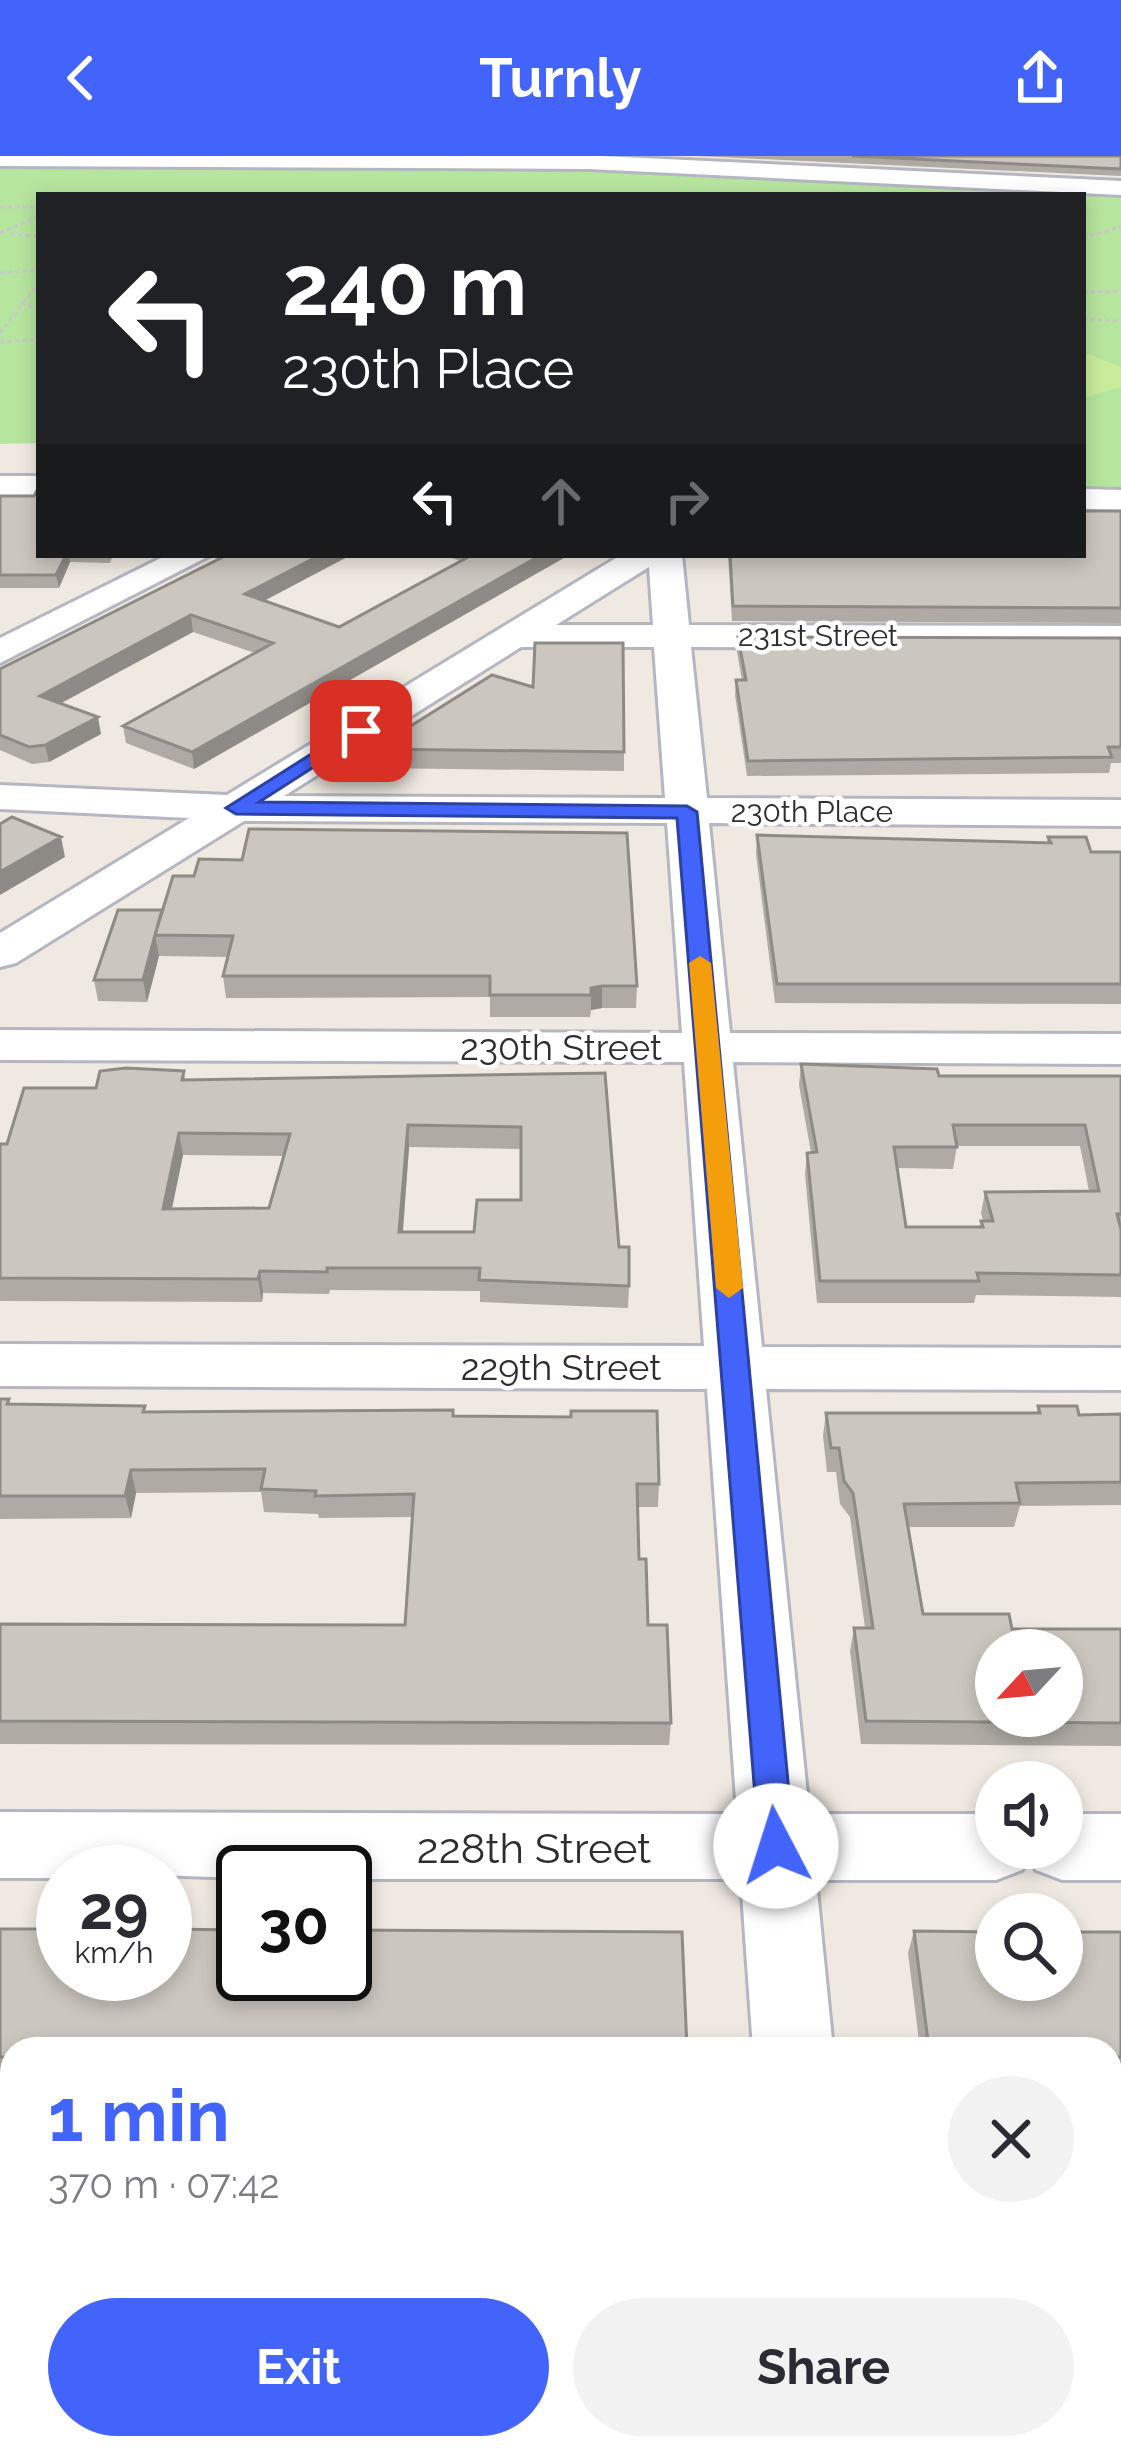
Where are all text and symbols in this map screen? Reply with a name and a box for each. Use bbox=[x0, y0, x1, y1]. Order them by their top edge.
icon: back bbox=[48, 45, 114, 111]
icon: share bbox=[1007, 45, 1073, 111]
text: Turnly bbox=[479, 46, 642, 110]
text: 240 m bbox=[282, 236, 527, 335]
icon: left bbox=[84, 240, 240, 396]
text: 230th Place bbox=[282, 337, 574, 401]
icon: left bbox=[402, 468, 468, 534]
icon: ahead bbox=[528, 468, 594, 534]
icon: right bbox=[654, 468, 720, 534]
street label: 231st Street bbox=[738, 618, 898, 653]
pin bbox=[310, 680, 412, 782]
icon: arrive bbox=[328, 698, 394, 764]
street label: 230th Place bbox=[731, 794, 893, 829]
street label: 230th Street bbox=[460, 1026, 662, 1068]
street label: 229th Street bbox=[461, 1346, 661, 1388]
north arrow bbox=[975, 1629, 1083, 1737]
map controls bbox=[975, 1629, 1083, 2001]
button: sound bbox=[975, 1761, 1083, 1869]
position arrow bbox=[713, 1783, 839, 1909]
street label: 228th Street bbox=[417, 1824, 651, 1873]
speed limit sign: 30 bbox=[216, 1845, 372, 2001]
text: 29 bbox=[79, 1873, 149, 1943]
button: search bbox=[975, 1893, 1083, 2001]
text: km/h bbox=[74, 1935, 154, 1970]
text: 1 min bbox=[48, 2073, 230, 2158]
button: close bbox=[948, 2076, 1074, 2202]
text: 370 m · 07:42 bbox=[48, 2161, 280, 2207]
button: Exit bbox=[48, 2298, 549, 2436]
button: Share bbox=[573, 2298, 1074, 2436]

